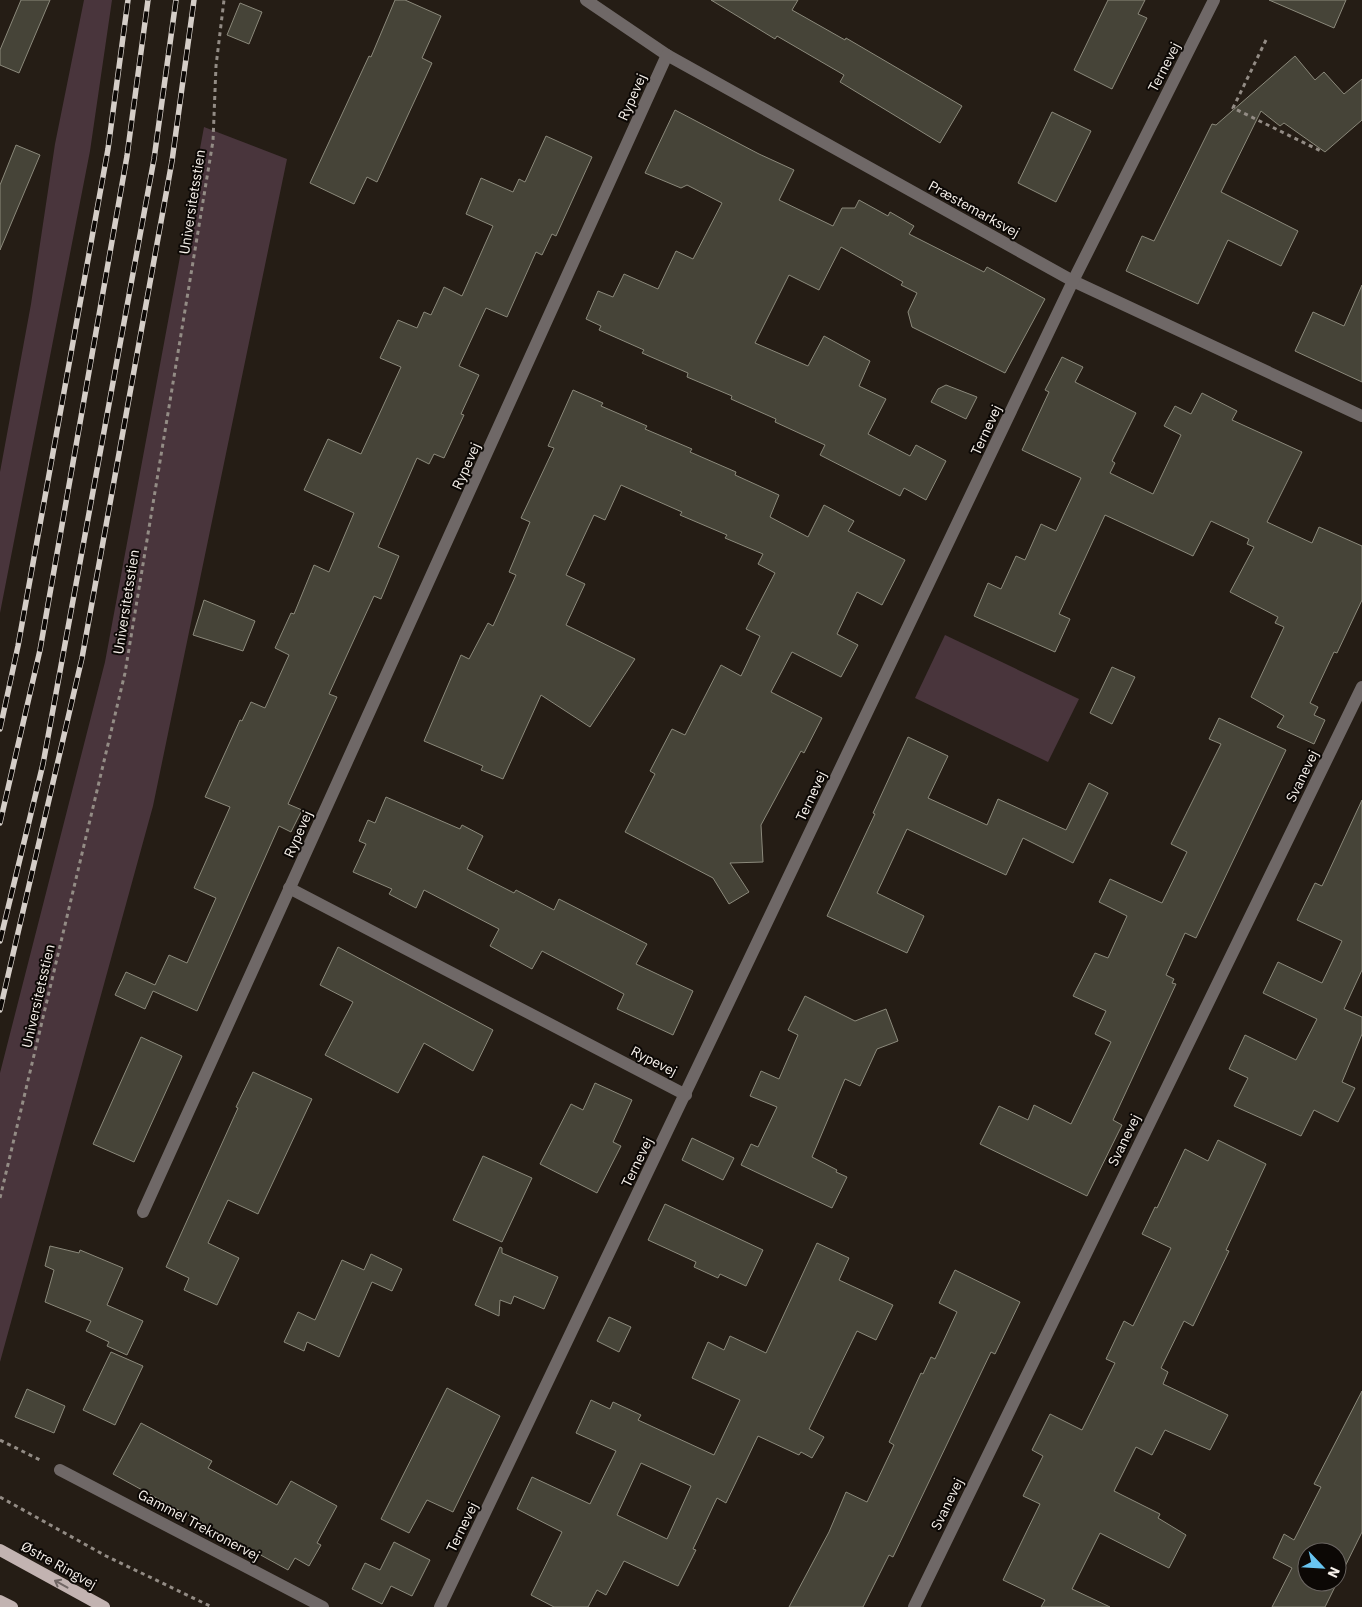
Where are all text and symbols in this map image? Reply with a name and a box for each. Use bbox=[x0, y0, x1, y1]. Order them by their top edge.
street label: Ternevej bbox=[1144, 39, 1184, 95]
street label: Rypevej bbox=[614, 71, 650, 123]
street label: Universitetsstien bbox=[175, 148, 209, 256]
street label: Præstemarksvej bbox=[925, 177, 1023, 241]
street label: Ternevej bbox=[967, 402, 1005, 458]
street label: Rypevej bbox=[448, 440, 484, 492]
street label: Universitetsstien bbox=[109, 548, 143, 656]
street label: Svanevej bbox=[1282, 747, 1322, 805]
street label: Ternevej bbox=[792, 768, 830, 824]
street label: Rypevej bbox=[280, 808, 316, 860]
street label: Universitetsstien bbox=[17, 942, 59, 1050]
street label: Rypevej bbox=[628, 1042, 680, 1080]
street label: Svanevej bbox=[1104, 1111, 1144, 1169]
street label: Ternevej bbox=[617, 1134, 657, 1190]
street label: Svanevej bbox=[927, 1475, 967, 1533]
street label: Gammel Trekronervej bbox=[135, 1485, 263, 1565]
street label: Ternevej bbox=[442, 1499, 482, 1555]
street label: Østre Ringvej bbox=[18, 1537, 100, 1593]
north arrow bbox=[1297, 1542, 1347, 1592]
text: N bbox=[1323, 1564, 1344, 1581]
one-way arrow bbox=[55, 1578, 69, 1588]

